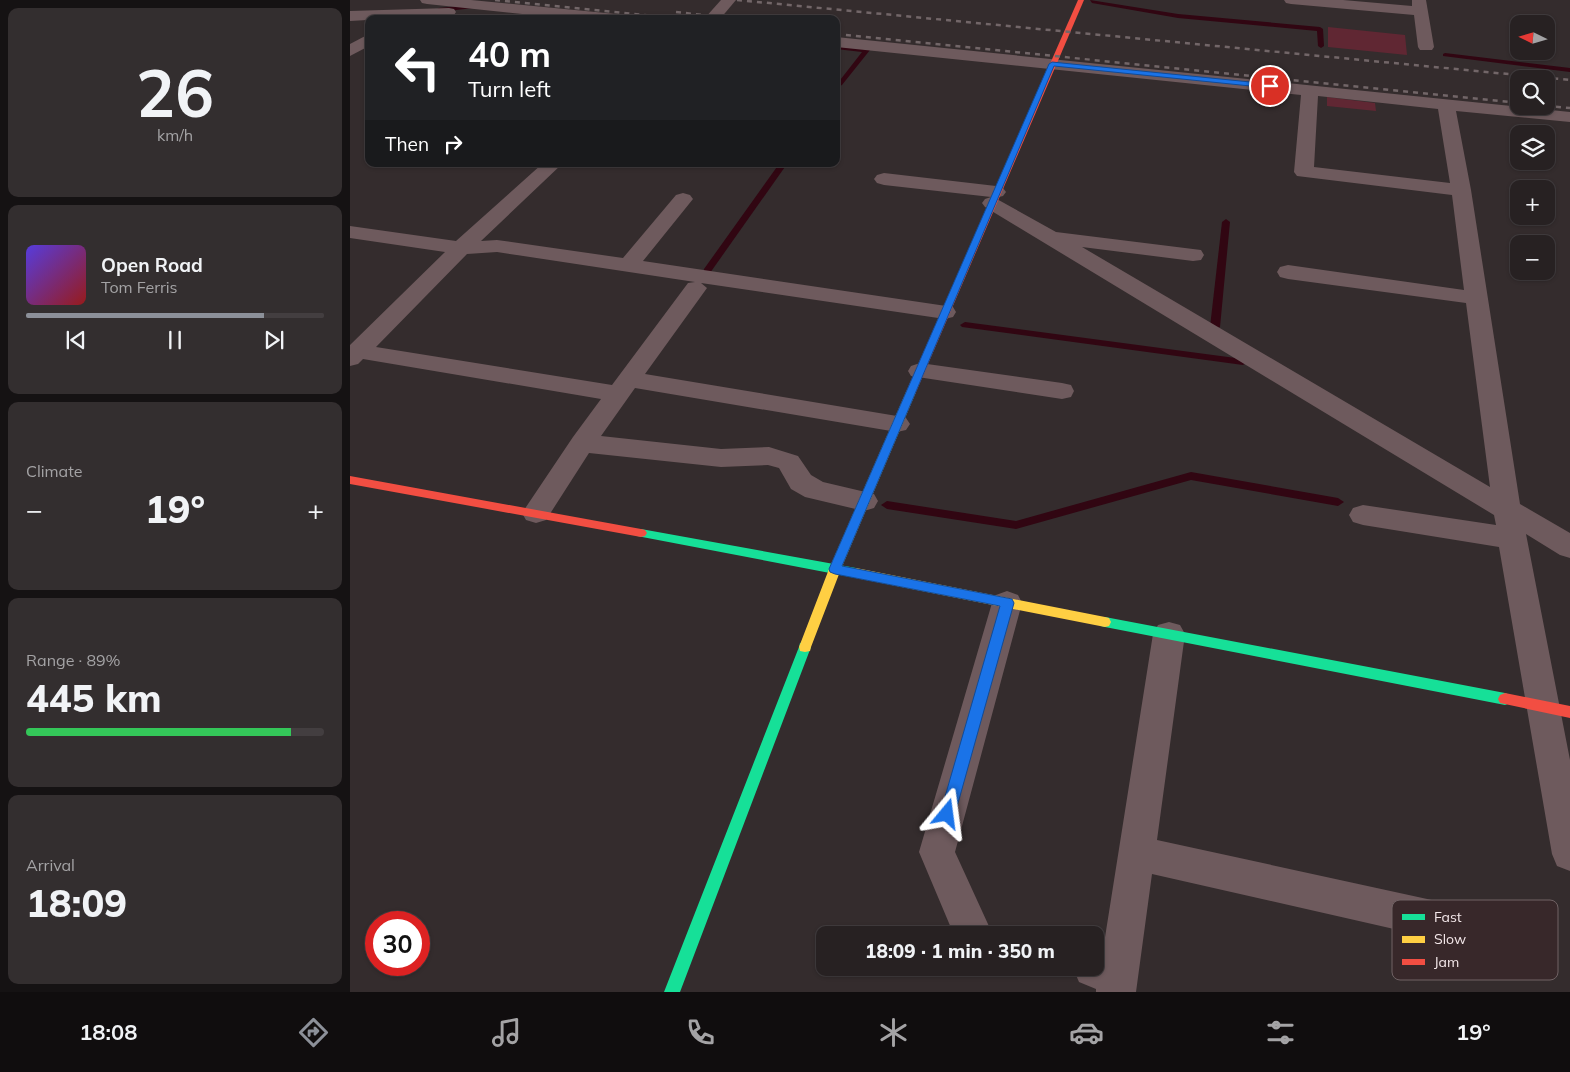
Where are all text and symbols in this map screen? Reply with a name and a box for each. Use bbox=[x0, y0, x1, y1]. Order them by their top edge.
north arrow bbox=[1510, 15, 1555, 60]
map controls bbox=[1510, 15, 1555, 280]
text: 40 m bbox=[468, 32, 551, 76]
icon: left bbox=[385, 35, 450, 100]
text: 26 bbox=[136, 52, 214, 133]
pin bbox=[1249, 65, 1291, 107]
button: search bbox=[1510, 70, 1555, 115]
icon: arrive bbox=[1256, 72, 1284, 100]
text: Turn left bbox=[468, 75, 551, 103]
text: km/h bbox=[157, 125, 193, 145]
button: layers bbox=[1510, 125, 1555, 170]
icon: right bbox=[439, 130, 467, 158]
text: Then bbox=[385, 132, 429, 156]
button: + bbox=[1510, 180, 1555, 225]
button: − bbox=[1510, 235, 1555, 280]
text: Open Road bbox=[101, 253, 203, 277]
text: Tom Ferris bbox=[101, 277, 178, 297]
icon: previous bbox=[62, 326, 90, 354]
icon: pause bbox=[161, 326, 189, 354]
icon: next bbox=[260, 326, 288, 354]
text: Climate bbox=[26, 461, 82, 481]
text: 19° bbox=[145, 485, 205, 533]
text: − bbox=[26, 492, 43, 527]
text: + bbox=[307, 492, 324, 527]
text: Range · 89% bbox=[26, 650, 121, 670]
text: 445 km bbox=[26, 674, 162, 722]
position arrow bbox=[920, 787, 972, 839]
text: Arrival bbox=[26, 855, 75, 875]
text: 18:09 bbox=[26, 879, 127, 927]
legend bbox=[1392, 900, 1558, 980]
text: Fast bbox=[1434, 908, 1462, 926]
speed limit sign: 30 bbox=[365, 911, 430, 976]
text: Slow bbox=[1434, 930, 1466, 948]
text: 18:09 · 1 min · 350 m bbox=[865, 939, 1055, 963]
text: Jam bbox=[1434, 953, 1459, 971]
icon: directions bbox=[296, 1015, 331, 1050]
icon: music bbox=[489, 1015, 524, 1050]
icon: phone bbox=[683, 1015, 718, 1050]
icon: climate bbox=[876, 1015, 911, 1050]
icon: car bbox=[1069, 1015, 1104, 1050]
icon: filters bbox=[1263, 1015, 1298, 1050]
text: 18:08 bbox=[79, 1018, 137, 1046]
text: 19° bbox=[1456, 1018, 1491, 1046]

